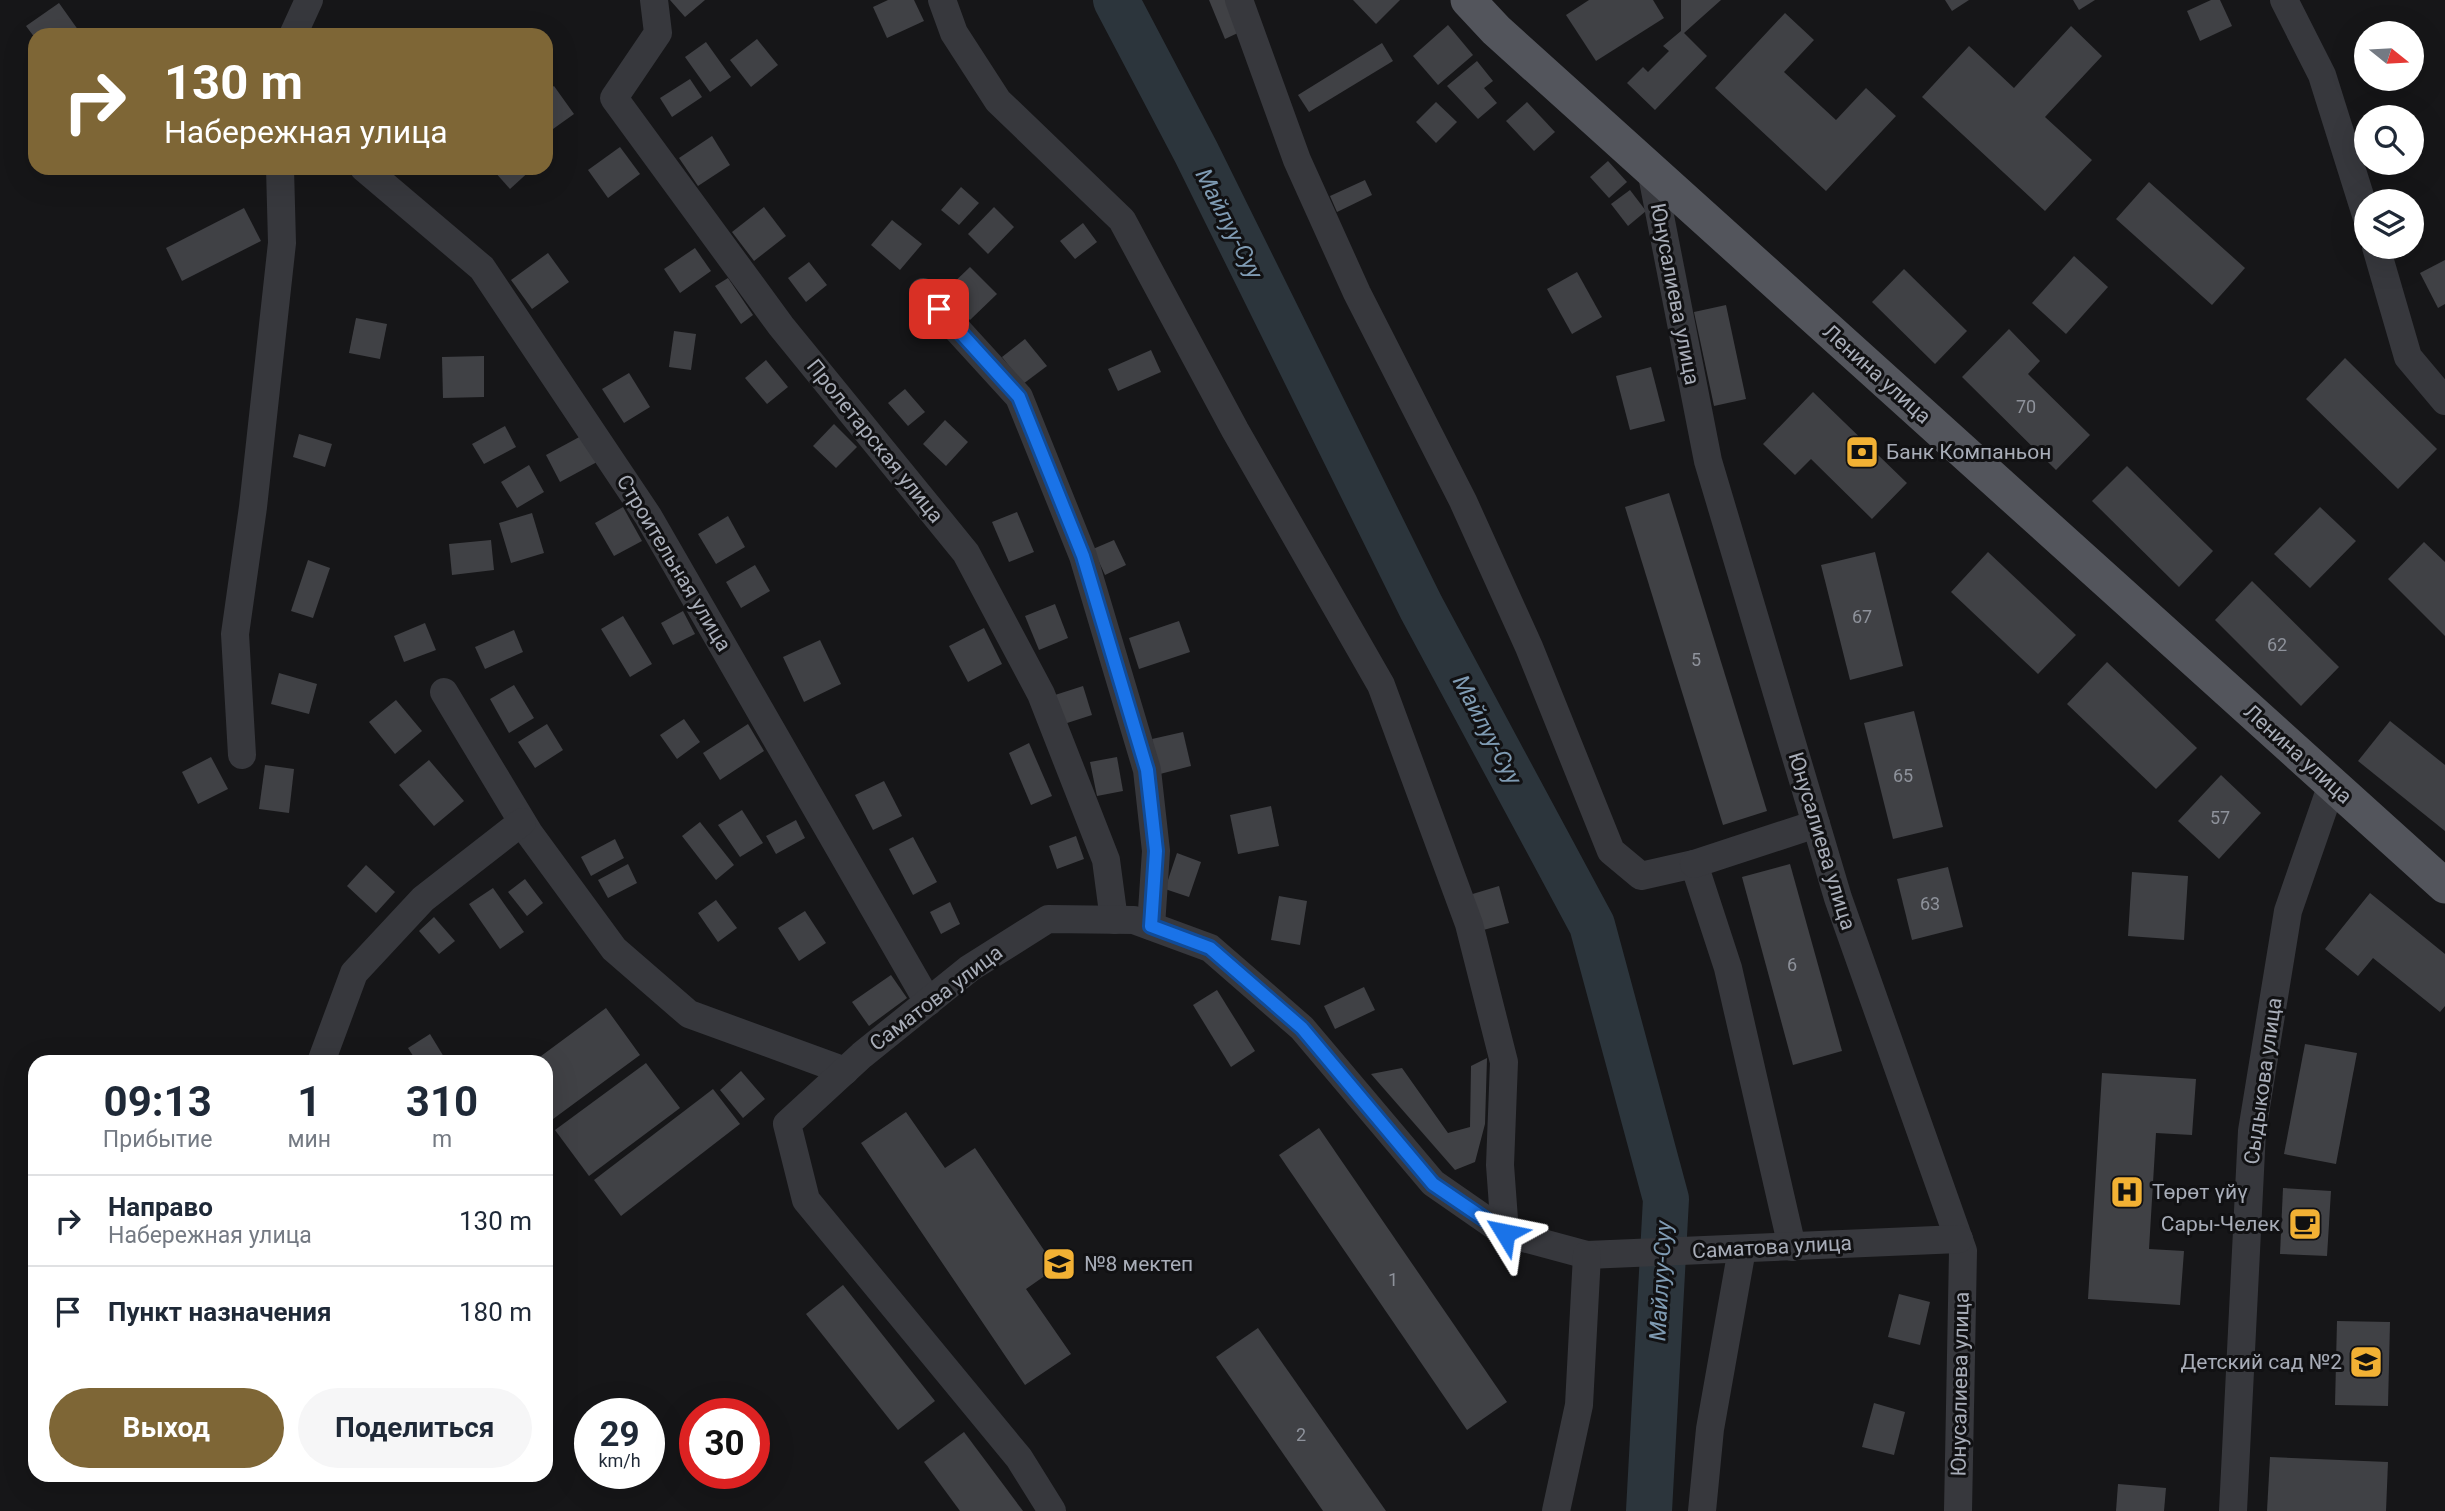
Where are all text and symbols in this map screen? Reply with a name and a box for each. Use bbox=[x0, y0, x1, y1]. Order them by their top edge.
north arrow bbox=[2354, 21, 2424, 91]
map controls bbox=[2354, 21, 2424, 259]
text: 130 m bbox=[164, 54, 303, 111]
icon: right bbox=[49, 56, 140, 147]
button: search bbox=[2354, 105, 2424, 175]
text: Набережная улица bbox=[164, 113, 448, 151]
water label: Майлуу-Суу bbox=[1190, 164, 1269, 285]
button: layers bbox=[2354, 189, 2424, 259]
street label: Юнусалиева улица bbox=[1646, 201, 1704, 387]
pin bbox=[909, 279, 969, 339]
icon: arrive bbox=[920, 290, 958, 328]
street label: Ленина улица bbox=[1818, 319, 1936, 429]
street label: Пролетарская улица bbox=[802, 355, 948, 527]
house number: 70 bbox=[2016, 396, 2036, 417]
bank icon: Банк Компаньон bbox=[1843, 433, 1881, 471]
place label: Банк Компаньон bbox=[1886, 440, 2051, 464]
street label: Строительная улица bbox=[612, 470, 736, 656]
house number: 67 bbox=[1852, 606, 1872, 627]
house number: 62 bbox=[2267, 634, 2287, 655]
house number: 5 bbox=[1691, 649, 1701, 670]
water label: Майлуу-Суу bbox=[1447, 671, 1528, 791]
street label: Ленина улица bbox=[2239, 699, 2357, 809]
street label: Юнусалиева улица bbox=[1784, 749, 1860, 933]
house number: 65 bbox=[1893, 765, 1913, 786]
house number: 57 bbox=[2210, 807, 2230, 828]
house number: 63 bbox=[1920, 893, 1940, 914]
street label: Саматова улица bbox=[865, 940, 1007, 1056]
house number: 6 bbox=[1787, 954, 1797, 975]
street label: Сыдыкова улица bbox=[2239, 996, 2287, 1166]
text: 09:13 bbox=[104, 1077, 212, 1126]
text: 1 bbox=[297, 1077, 321, 1126]
text: 310 bbox=[406, 1077, 478, 1126]
text: Прибытие bbox=[103, 1126, 213, 1153]
text: мин bbox=[287, 1126, 331, 1153]
text: m bbox=[432, 1126, 452, 1153]
hospital icon: Төрөт үйү bbox=[2108, 1173, 2146, 1211]
place label: Төрөт үйү bbox=[2152, 1180, 2248, 1204]
text: Направо bbox=[108, 1192, 213, 1222]
position arrow bbox=[1468, 1196, 1542, 1270]
icon: right bbox=[49, 1202, 87, 1240]
cafe icon: Сары-Челек bbox=[2286, 1205, 2324, 1243]
text: 130 m bbox=[459, 1206, 532, 1236]
place label: Сары-Челек bbox=[2161, 1212, 2281, 1236]
water label: Майлуу-Суу bbox=[1644, 1219, 1678, 1342]
text: Набережная улица bbox=[108, 1222, 312, 1249]
street label: Саматова улица bbox=[1692, 1231, 1852, 1263]
school or university icon: №8 мектеп bbox=[1040, 1245, 1078, 1283]
place label: №8 мектеп bbox=[1084, 1252, 1193, 1276]
house number: 1 bbox=[1388, 1269, 1398, 1290]
street label: Юнусалиева улица bbox=[1946, 1291, 1974, 1477]
icon: arrive bbox=[49, 1293, 87, 1331]
text: Пункт назначения bbox=[108, 1297, 332, 1327]
text: 180 m bbox=[459, 1297, 532, 1327]
school or university icon: Детский сад №2 bbox=[2347, 1343, 2385, 1381]
place label: Детский сад №2 bbox=[2180, 1350, 2342, 1374]
button: Выход bbox=[49, 1388, 284, 1468]
button: Поделиться bbox=[298, 1388, 532, 1468]
speed limit sign: 30 bbox=[679, 1398, 770, 1489]
text: 29 bbox=[599, 1414, 640, 1455]
house number: 2 bbox=[1296, 1424, 1306, 1445]
text: km/h bbox=[598, 1450, 641, 1471]

